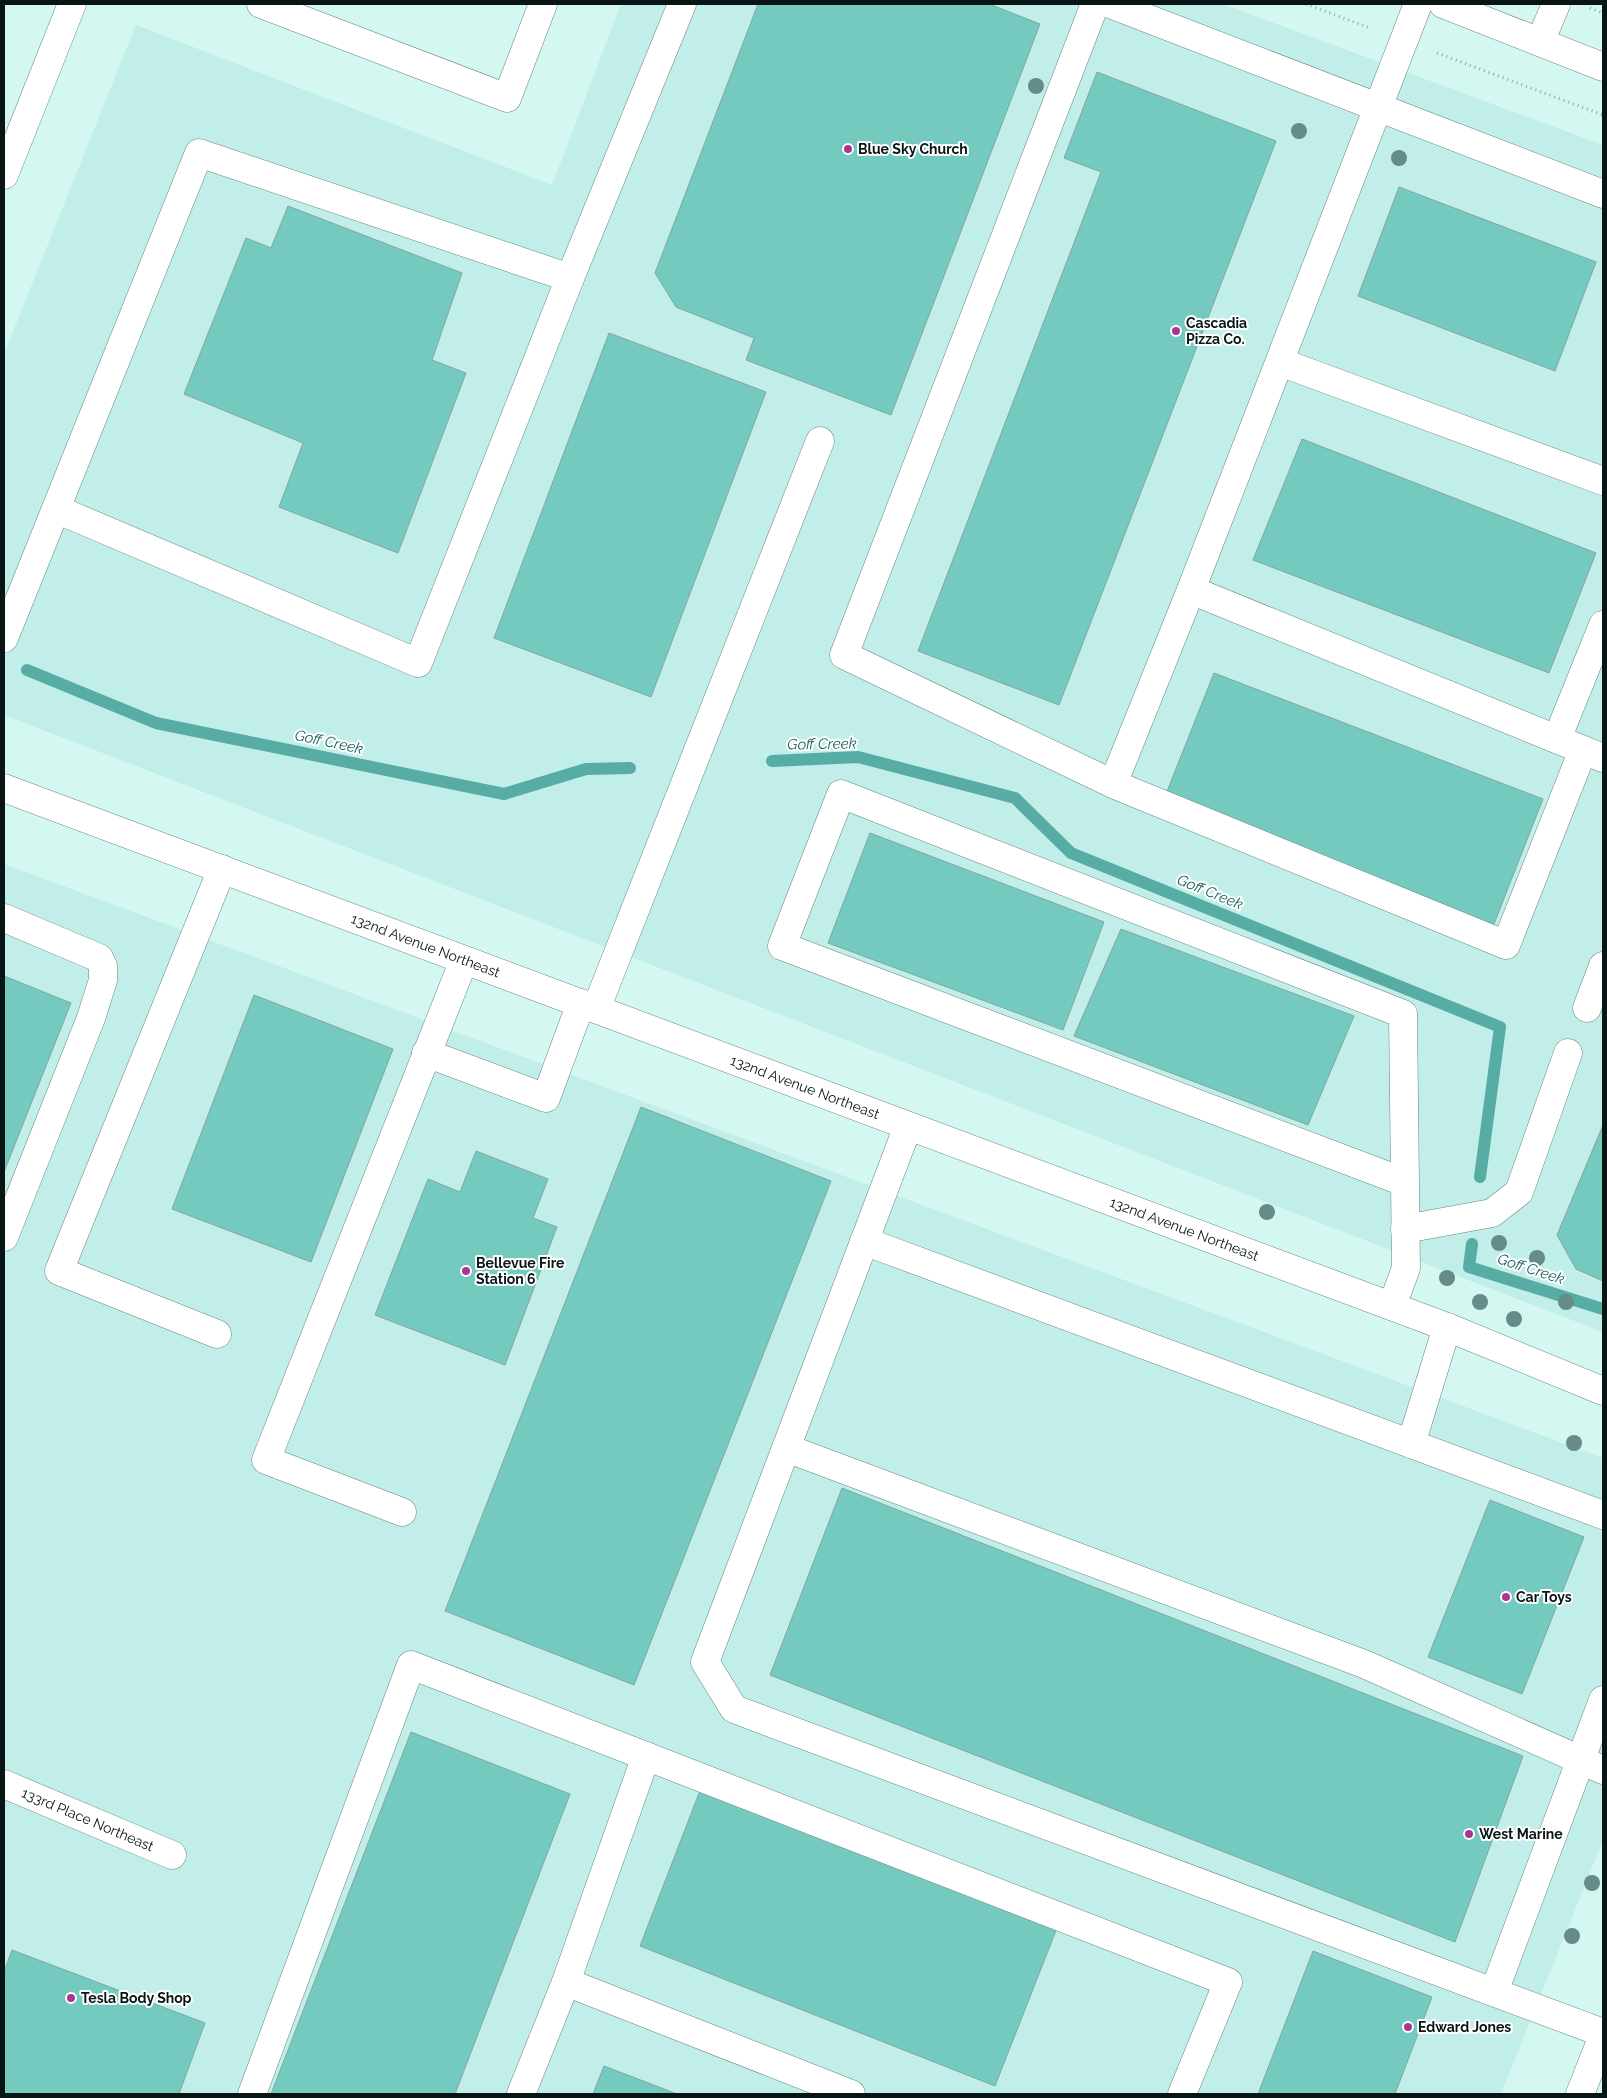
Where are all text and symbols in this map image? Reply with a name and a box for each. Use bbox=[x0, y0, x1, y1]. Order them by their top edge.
place label: Blue Sky Church bbox=[858, 141, 968, 157]
marker: Blue Sky Church bbox=[842, 143, 854, 155]
place label: Cascadia Pizza Co. bbox=[1186, 315, 1247, 347]
marker: Cascadia Pizza Co. bbox=[1170, 325, 1182, 337]
water label: Goff Creek bbox=[293, 726, 365, 758]
water label: Goff Creek bbox=[787, 734, 857, 754]
water label: Goff Creek bbox=[1174, 871, 1246, 913]
street label: 132nd Avenue Northeast bbox=[349, 910, 503, 981]
street label: 132nd Avenue Northeast bbox=[728, 1052, 882, 1122]
street label: 132nd Avenue Northeast bbox=[1108, 1194, 1261, 1264]
water label: Goff Creek bbox=[1495, 1250, 1567, 1288]
place label: Bellevue Fire Station 6 bbox=[476, 1255, 565, 1287]
marker: Bellevue Fire Station 6 bbox=[460, 1265, 472, 1277]
place label: Car Toys bbox=[1516, 1589, 1572, 1605]
marker: Car Toys bbox=[1500, 1591, 1512, 1603]
street label: 133rd Place Northeast bbox=[19, 1784, 156, 1854]
place label: West Marine bbox=[1479, 1826, 1563, 1842]
marker: West Marine bbox=[1463, 1828, 1475, 1840]
place label: Tesla Body Shop bbox=[81, 1990, 192, 2006]
marker: Tesla Body Shop bbox=[65, 1992, 77, 2004]
place label: Edward Jones bbox=[1418, 2019, 1511, 2035]
marker: Edward Jones bbox=[1402, 2021, 1414, 2033]

